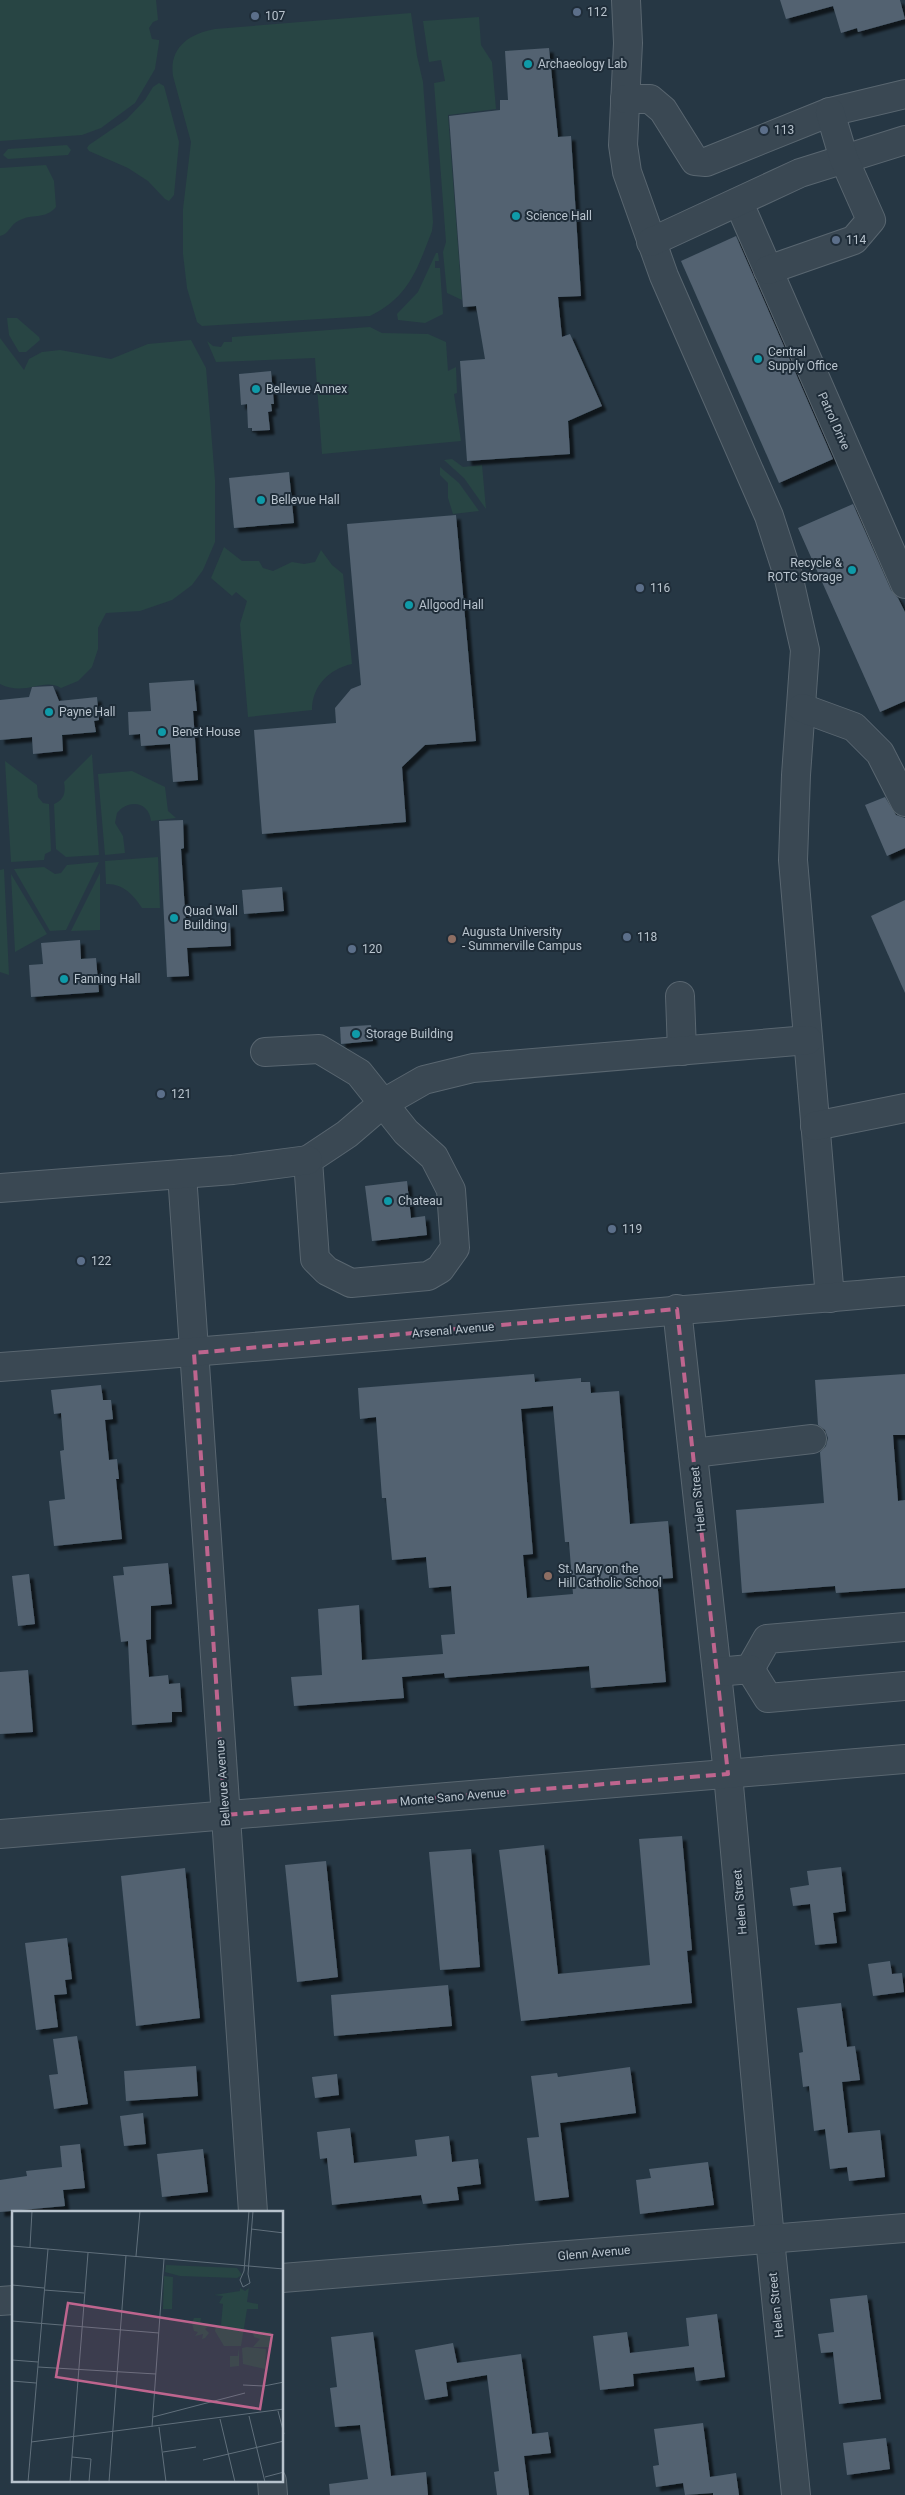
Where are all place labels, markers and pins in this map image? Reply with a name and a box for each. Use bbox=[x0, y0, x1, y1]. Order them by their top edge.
place label: 112 bbox=[587, 5, 607, 19]
marker: 112 bbox=[571, 6, 583, 18]
place label: 107 bbox=[265, 9, 285, 23]
marker: 107 bbox=[249, 10, 261, 22]
place label: Archaeology Lab bbox=[538, 57, 628, 71]
marker: Archaeology Lab bbox=[522, 58, 534, 70]
place label: 113 bbox=[774, 123, 794, 137]
marker: 113 bbox=[758, 124, 770, 136]
place label: Science Hall bbox=[526, 209, 592, 223]
marker: Science Hall bbox=[510, 210, 522, 222]
place label: 114 bbox=[846, 233, 866, 247]
marker: 114 bbox=[830, 234, 842, 246]
place label: Central Supply Office bbox=[768, 345, 838, 373]
marker: Central Supply Office bbox=[752, 353, 764, 365]
place label: Bellevue Annex bbox=[266, 382, 347, 396]
marker: Bellevue Annex bbox=[250, 383, 262, 395]
place label: Bellevue Hall bbox=[271, 493, 340, 507]
marker: Bellevue Hall bbox=[255, 494, 267, 506]
place label: Recycle & ROTC Storage bbox=[767, 556, 843, 584]
marker: Recycle & ROTC Storage bbox=[846, 564, 858, 576]
place label: 116 bbox=[650, 581, 670, 595]
marker: 116 bbox=[634, 582, 646, 594]
place label: Allgood Hall bbox=[419, 598, 484, 612]
marker: Allgood Hall bbox=[403, 599, 415, 611]
place label: Payne Hall bbox=[59, 705, 116, 719]
marker: Payne Hall bbox=[43, 706, 55, 718]
place label: Benet House bbox=[172, 725, 240, 739]
marker: Benet House bbox=[156, 726, 168, 738]
place label: Quad Wall Building bbox=[184, 904, 238, 932]
marker: Quad Wall Building bbox=[168, 912, 180, 924]
place label: Augusta University - Summerville Campus bbox=[462, 925, 582, 953]
place label: 118 bbox=[637, 930, 657, 944]
marker: 118 bbox=[621, 931, 633, 943]
marker: Augusta University - Summerville Campus bbox=[446, 933, 458, 945]
place label: 120 bbox=[362, 942, 382, 956]
marker: 120 bbox=[346, 943, 358, 955]
place label: Fanning Hall bbox=[74, 972, 140, 986]
marker: Fanning Hall bbox=[58, 973, 70, 985]
place label: Storage Building bbox=[366, 1027, 453, 1041]
marker: Storage Building bbox=[350, 1028, 362, 1040]
place label: 121 bbox=[171, 1087, 191, 1101]
marker: 121 bbox=[155, 1088, 167, 1100]
place label: Chateau bbox=[398, 1194, 442, 1208]
marker: Chateau bbox=[382, 1195, 394, 1207]
place label: 119 bbox=[622, 1222, 642, 1236]
marker: 119 bbox=[606, 1223, 618, 1235]
place label: 122 bbox=[91, 1254, 111, 1268]
marker: 122 bbox=[75, 1255, 87, 1267]
place label: St. Mary on the Hill Catholic School bbox=[558, 1562, 662, 1590]
marker: St. Mary on the Hill Catholic School bbox=[542, 1570, 554, 1582]

